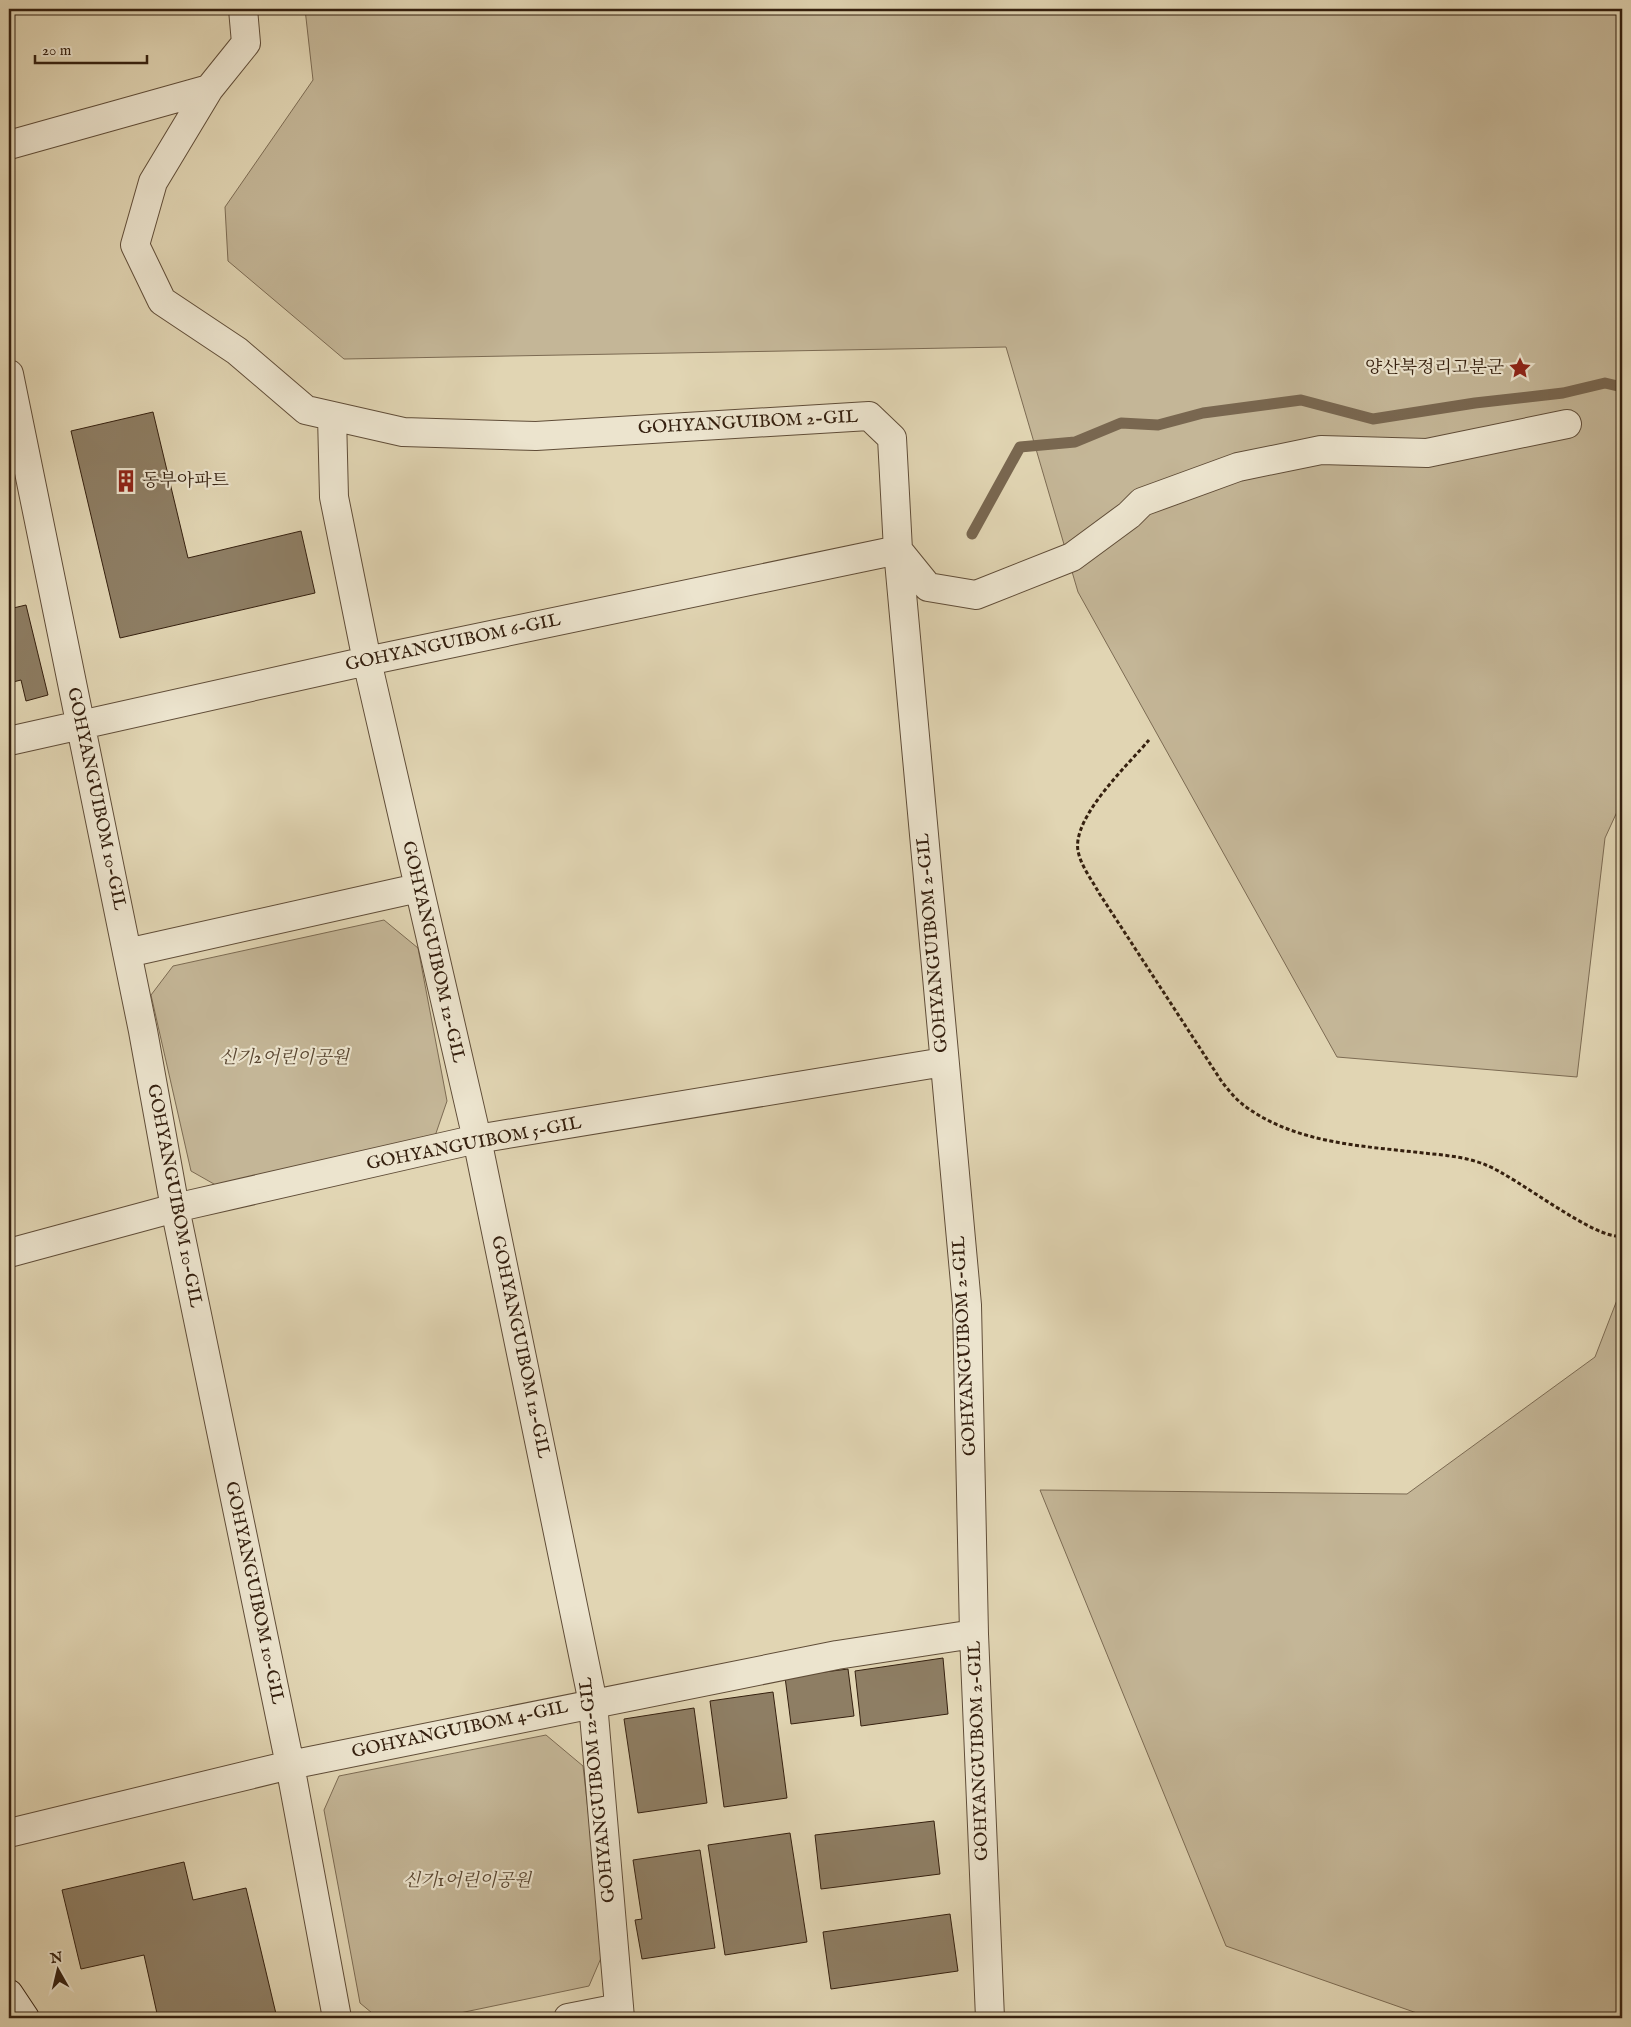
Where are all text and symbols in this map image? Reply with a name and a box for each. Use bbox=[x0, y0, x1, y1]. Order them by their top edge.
scale bar bbox=[35, 32, 148, 64]
text: 20 m bbox=[42, 41, 72, 60]
place icon: 양산북정리고분군 bbox=[1507, 355, 1533, 381]
place label: 양산북정리고분군 bbox=[1365, 357, 1505, 380]
street label: GOHYANGUIBOM 2-GIL bbox=[637, 406, 859, 440]
building icon: 동부아파트 bbox=[113, 468, 139, 494]
place label: 동부아파트 bbox=[142, 470, 230, 493]
street label: GOHYANGUIBOM 6-GIL bbox=[343, 609, 563, 677]
street label: GOHYANGUIBOM 10-GIL bbox=[61, 685, 131, 913]
street label: GOHYANGUIBOM 2-GIL bbox=[912, 832, 954, 1054]
street label: GOHYANGUIBOM 12-GIL bbox=[396, 839, 470, 1065]
park label: 신기2어린이공원 bbox=[219, 1047, 351, 1070]
street label: GOHYANGUIBOM 10-GIL bbox=[141, 1082, 207, 1310]
street label: GOHYANGUIBOM 5-GIL bbox=[365, 1112, 584, 1176]
street label: GOHYANGUIBOM 12-GIL bbox=[485, 1234, 555, 1461]
street label: GOHYANGUIBOM 2-GIL bbox=[948, 1235, 982, 1457]
street label: GOHYANGUIBOM 10-GIL bbox=[219, 1479, 289, 1707]
street label: GOHYANGUIBOM 2-GIL bbox=[964, 1640, 994, 1861]
street label: GOHYANGUIBOM 12-GIL bbox=[575, 1676, 621, 1904]
street label: GOHYANGUIBOM 4-GIL bbox=[350, 1696, 570, 1764]
park label: 신기1어린이공원 bbox=[403, 1870, 533, 1893]
north arrow bbox=[32, 1944, 82, 1994]
text: N bbox=[48, 1948, 64, 1968]

